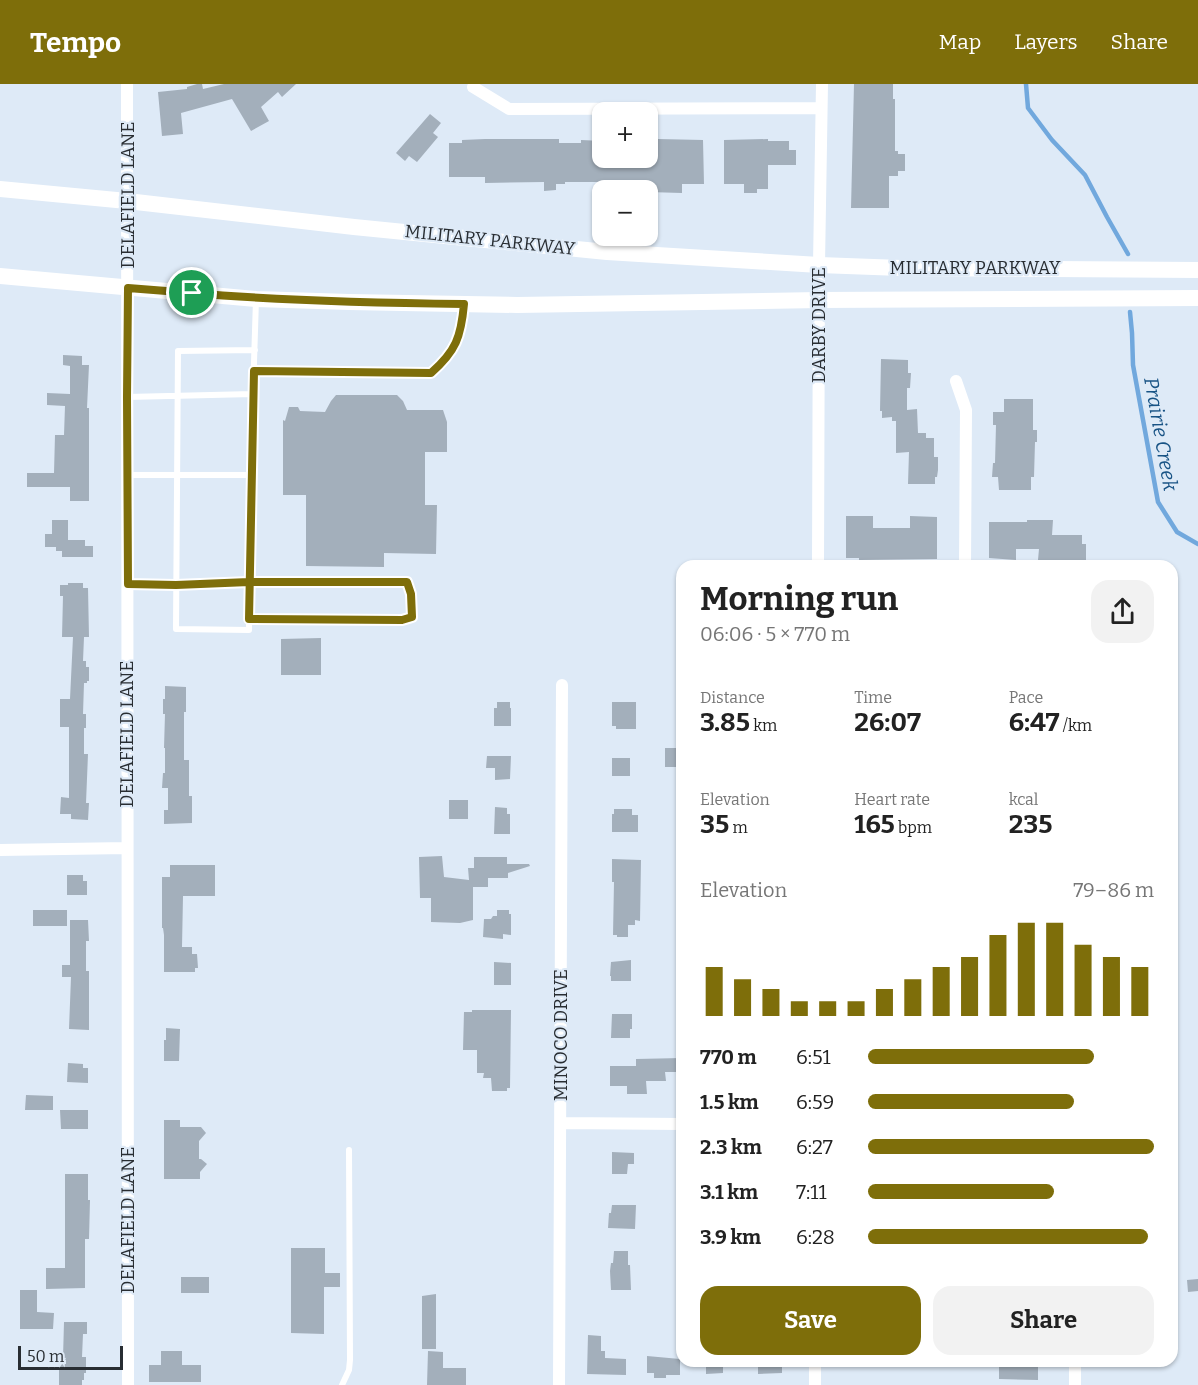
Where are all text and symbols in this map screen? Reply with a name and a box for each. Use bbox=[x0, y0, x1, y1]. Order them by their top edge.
text: Tempo bbox=[30, 26, 121, 59]
text: Map bbox=[939, 29, 981, 55]
text: Layers bbox=[1014, 29, 1078, 55]
text: Share bbox=[1111, 29, 1168, 55]
map controls bbox=[592, 102, 658, 246]
button: + bbox=[592, 102, 658, 168]
street label: DELAFIELD LANE bbox=[117, 121, 139, 269]
button: − bbox=[592, 180, 658, 246]
street label: MILITARY PARKWAY bbox=[404, 220, 577, 260]
street label: MILITARY PARKWAY bbox=[889, 257, 1061, 279]
pin bbox=[166, 267, 217, 318]
street label: DARBY DRIVE bbox=[808, 267, 830, 383]
icon: arrive bbox=[175, 276, 208, 309]
water label: Prairie Creek bbox=[1139, 375, 1183, 493]
text: Morning run bbox=[700, 579, 898, 619]
button: share bbox=[1091, 580, 1154, 643]
text: 06:06 · 5 × 770 m bbox=[700, 622, 850, 646]
street label: DELAFIELD LANE bbox=[116, 660, 138, 808]
text: Distance bbox=[700, 688, 765, 707]
text: Time bbox=[854, 688, 892, 707]
text: Pace bbox=[1009, 688, 1043, 707]
text: 3.85 bbox=[700, 707, 750, 738]
text: 26:07 bbox=[854, 707, 921, 738]
text: 6:47 bbox=[1009, 707, 1060, 738]
text: km bbox=[750, 716, 777, 735]
text: /km bbox=[1060, 716, 1092, 735]
text: Elevation bbox=[700, 790, 770, 809]
text: Heart rate bbox=[854, 790, 930, 809]
text: kcal bbox=[1009, 790, 1038, 809]
text: 35 bbox=[700, 809, 729, 840]
text: 165 bbox=[854, 809, 895, 840]
text: 235 bbox=[1009, 809, 1053, 840]
text: m bbox=[729, 818, 748, 837]
text: bpm bbox=[895, 818, 932, 837]
text: Elevation bbox=[700, 878, 787, 902]
text: 79–86 m bbox=[1073, 878, 1154, 902]
street label: MINOCO DRIVE bbox=[550, 969, 572, 1101]
text: 770 m bbox=[700, 1045, 757, 1069]
text: 6:51 bbox=[796, 1045, 831, 1069]
text: 1.5 km bbox=[700, 1090, 759, 1114]
text: 6:59 bbox=[796, 1090, 834, 1114]
text: 2.3 km bbox=[700, 1135, 762, 1159]
text: 6:27 bbox=[796, 1135, 833, 1159]
street label: DELAFIELD LANE bbox=[117, 1146, 139, 1294]
text: 3.1 km bbox=[700, 1180, 758, 1204]
text: 7:11 bbox=[796, 1180, 827, 1204]
text: 3.9 km bbox=[700, 1225, 761, 1249]
text: 6:28 bbox=[796, 1225, 835, 1249]
button: Save bbox=[700, 1286, 921, 1355]
button: Share bbox=[933, 1286, 1154, 1355]
scale bar bbox=[18, 1343, 123, 1370]
text: 50 m bbox=[27, 1347, 64, 1366]

